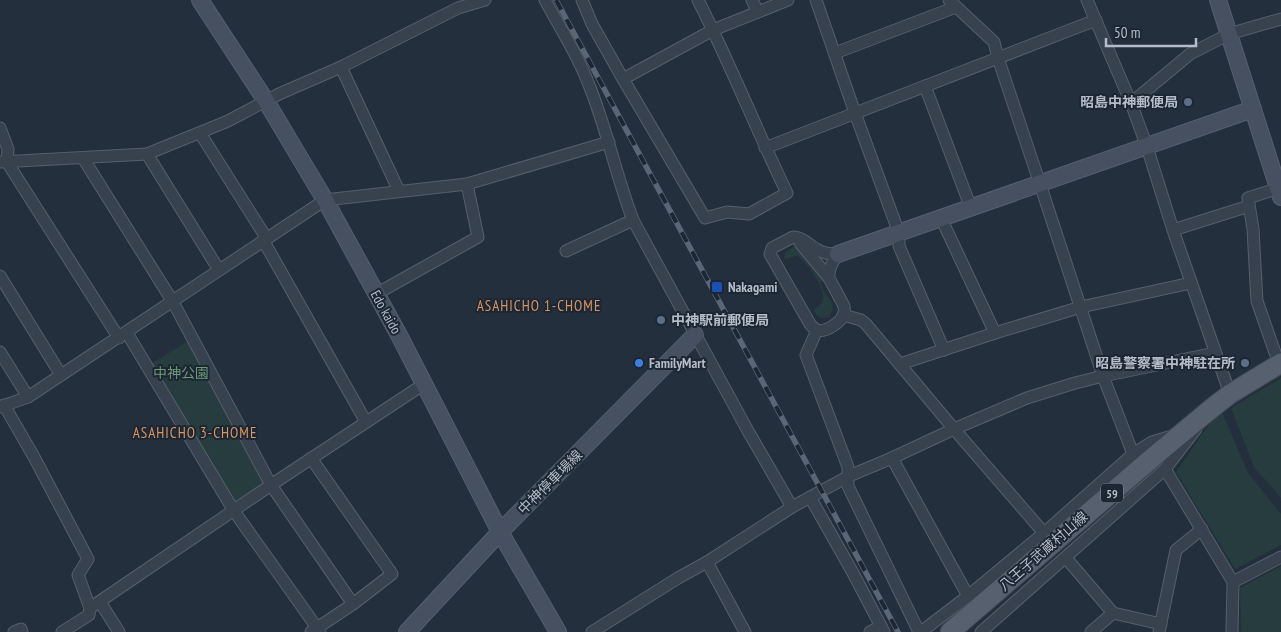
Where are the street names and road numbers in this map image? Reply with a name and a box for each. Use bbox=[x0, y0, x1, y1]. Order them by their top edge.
street label: Edo kaido bbox=[367, 287, 405, 337]
street label: 中神停車場線 bbox=[514, 446, 586, 518]
road number: 59 bbox=[1101, 483, 1123, 502]
street label: 八王子武蔵村山線 bbox=[995, 507, 1091, 595]

